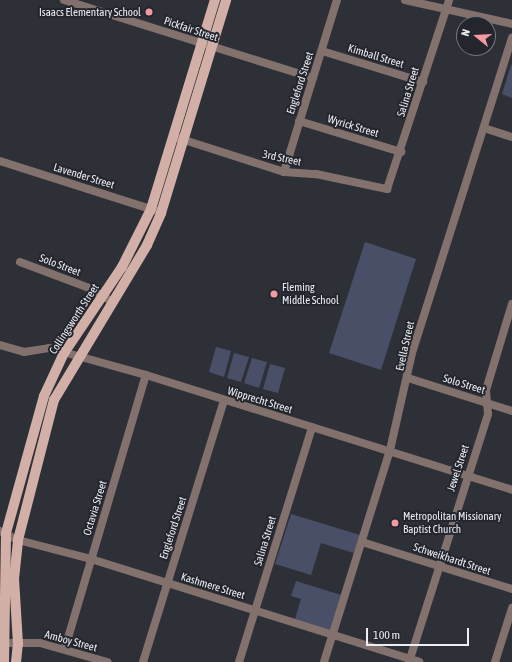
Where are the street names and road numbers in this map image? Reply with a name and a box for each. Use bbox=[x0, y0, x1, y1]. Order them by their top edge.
street label: Pickfair Street bbox=[162, 14, 220, 44]
street label: Kimball Street bbox=[347, 41, 405, 71]
street label: Engleford Street bbox=[284, 50, 316, 116]
street label: Salina Street bbox=[394, 66, 422, 118]
street label: Wyrick Street bbox=[326, 112, 380, 140]
street label: 3rd Street bbox=[261, 147, 303, 169]
street label: Lavender Street bbox=[52, 160, 116, 192]
street label: Solo Street bbox=[37, 251, 83, 279]
street label: Collingsworth Street bbox=[46, 281, 102, 357]
street label: Evella Street bbox=[393, 320, 417, 372]
street label: Solo Street bbox=[441, 371, 487, 397]
street label: Wipprecht Street bbox=[226, 384, 294, 416]
street label: Jewel Street bbox=[444, 443, 472, 493]
street label: Octavia Street bbox=[80, 479, 110, 537]
street label: Engleford Street bbox=[157, 495, 189, 561]
street label: Salina Street bbox=[251, 515, 279, 567]
street label: Schweikhardt Street bbox=[412, 540, 492, 578]
street label: Kashmere Street bbox=[179, 570, 247, 602]
street label: Amboy Street bbox=[43, 628, 99, 654]

